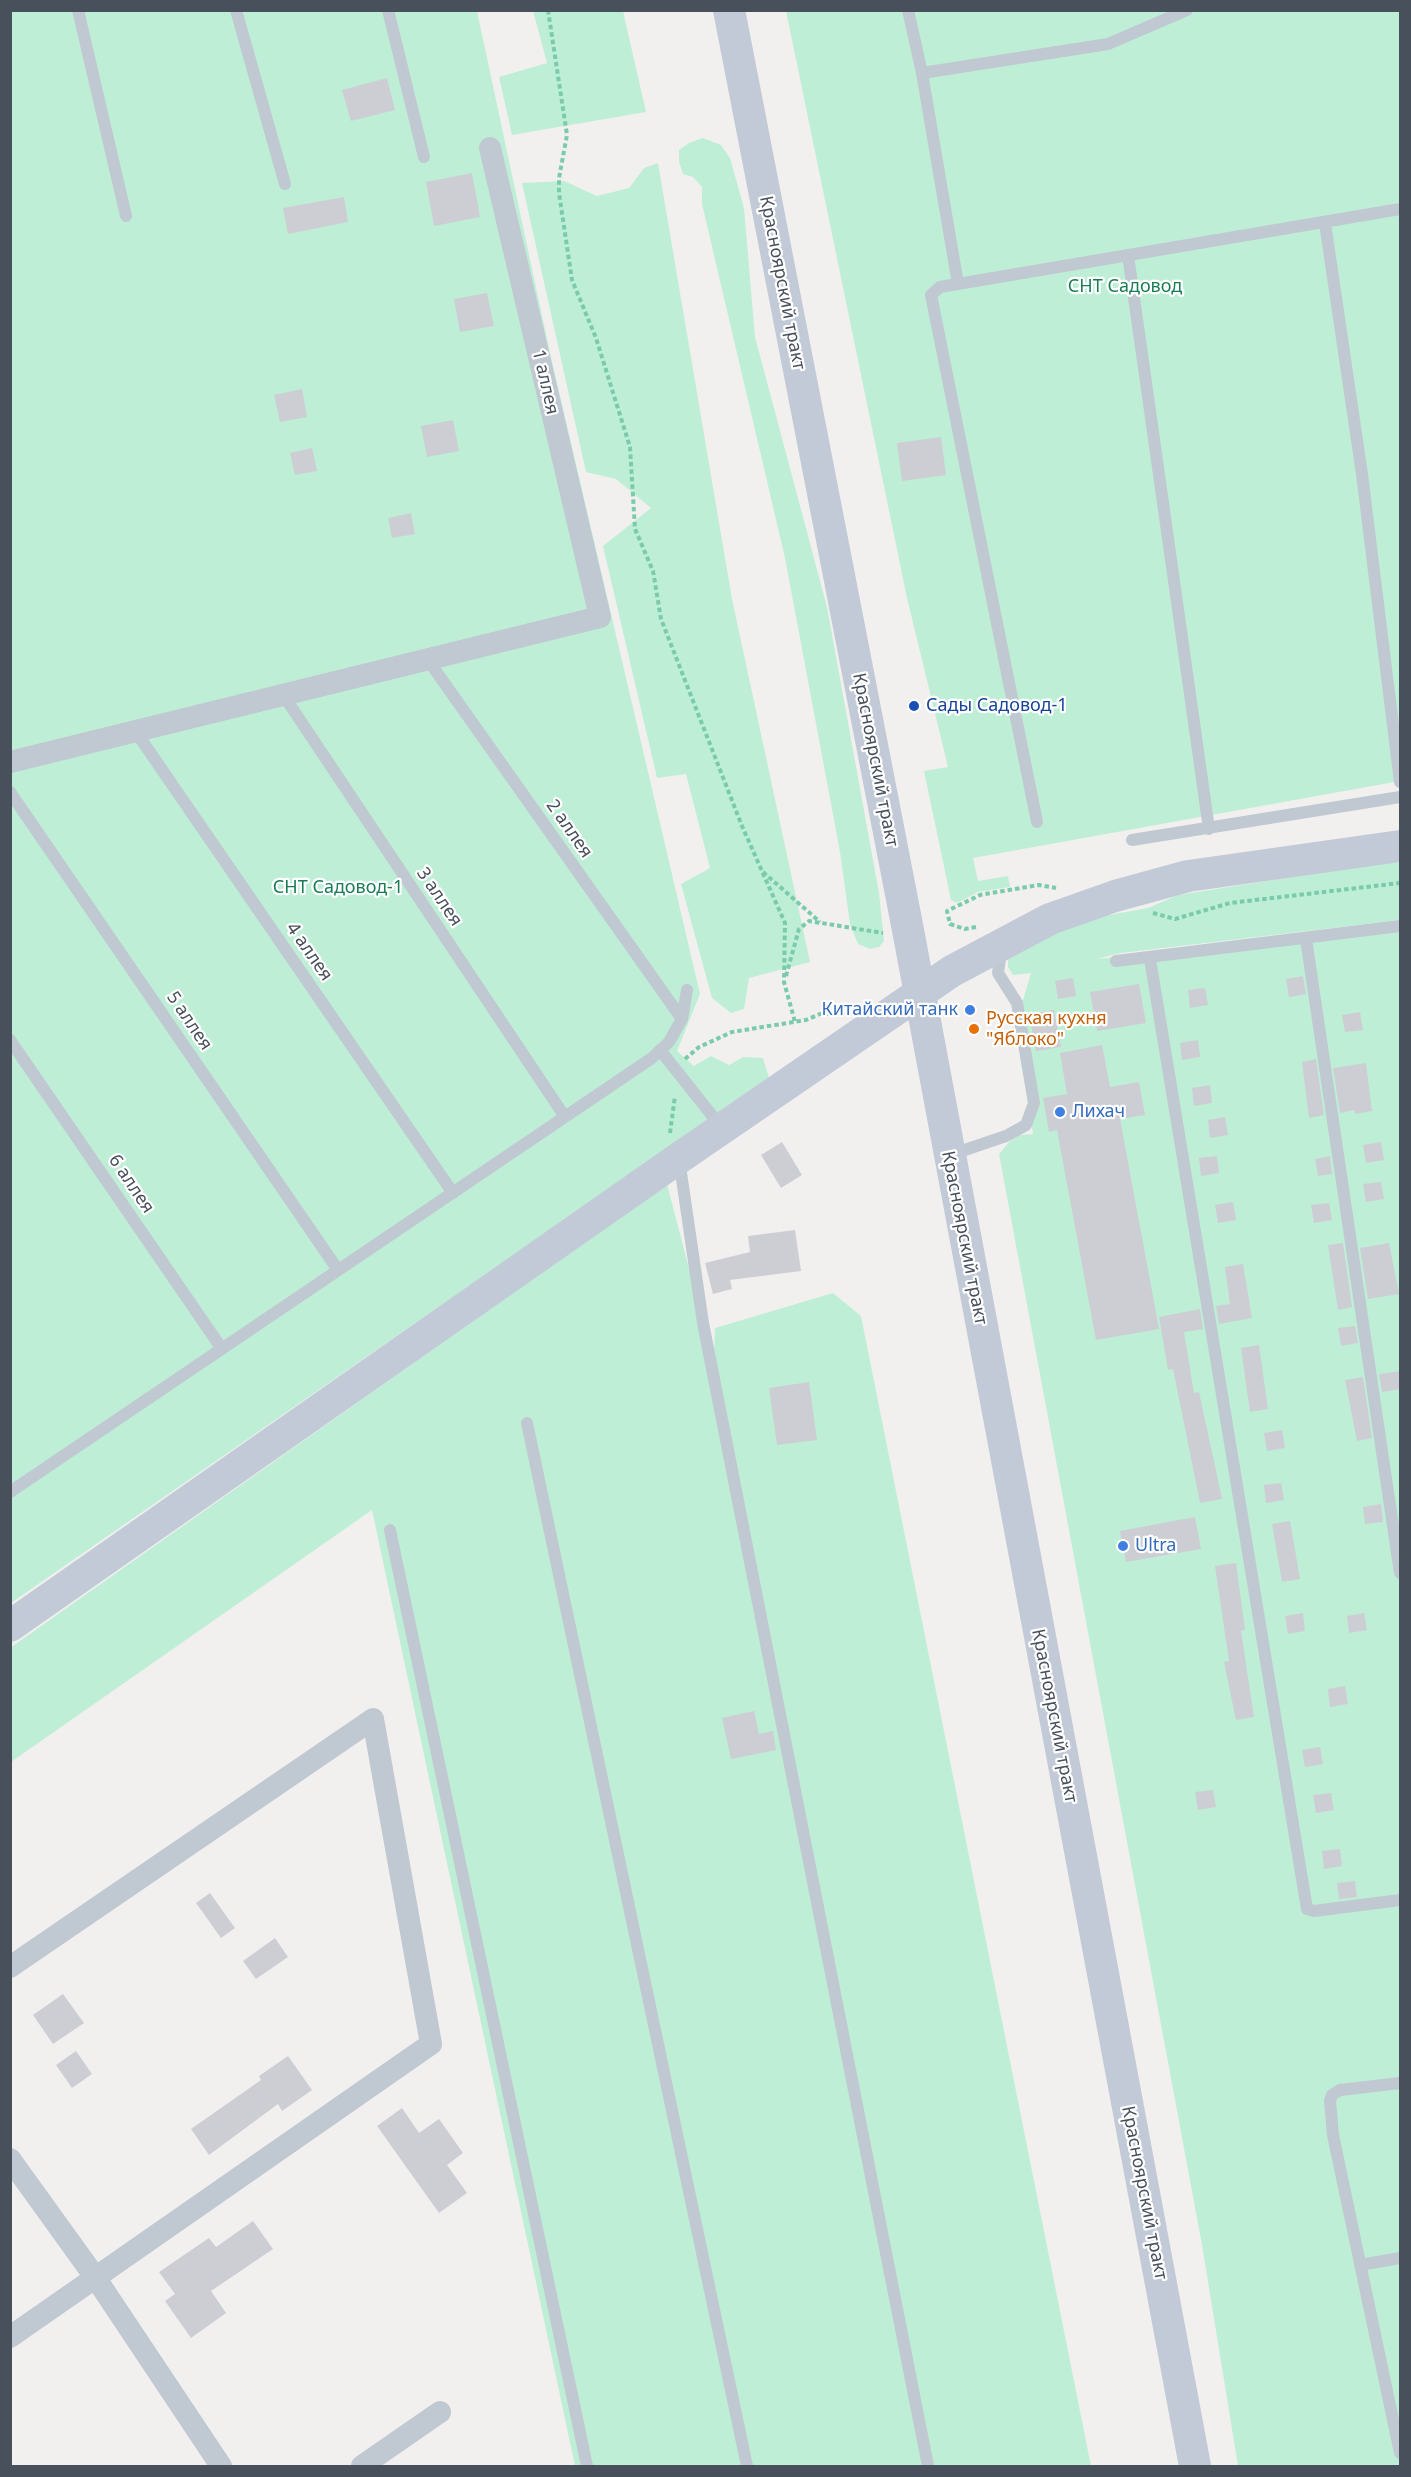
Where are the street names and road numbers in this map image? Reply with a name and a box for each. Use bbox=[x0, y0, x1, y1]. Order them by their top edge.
street label: Красноярский тракт bbox=[755, 194, 809, 372]
street label: 1 аллея bbox=[527, 347, 563, 417]
street label: Красноярский тракт bbox=[848, 671, 902, 849]
street label: 2 аллея bbox=[541, 796, 597, 862]
street label: 3 аллея bbox=[412, 864, 466, 930]
street label: 4 аллея bbox=[281, 919, 337, 985]
street label: 5 аллея bbox=[162, 988, 216, 1054]
street label: Красноярский тракт bbox=[937, 1149, 991, 1327]
street label: 6 аллея bbox=[104, 1151, 158, 1217]
street label: Красноярский тракт bbox=[1027, 1627, 1081, 1805]
street label: Красноярский тракт bbox=[1117, 2104, 1171, 2282]

